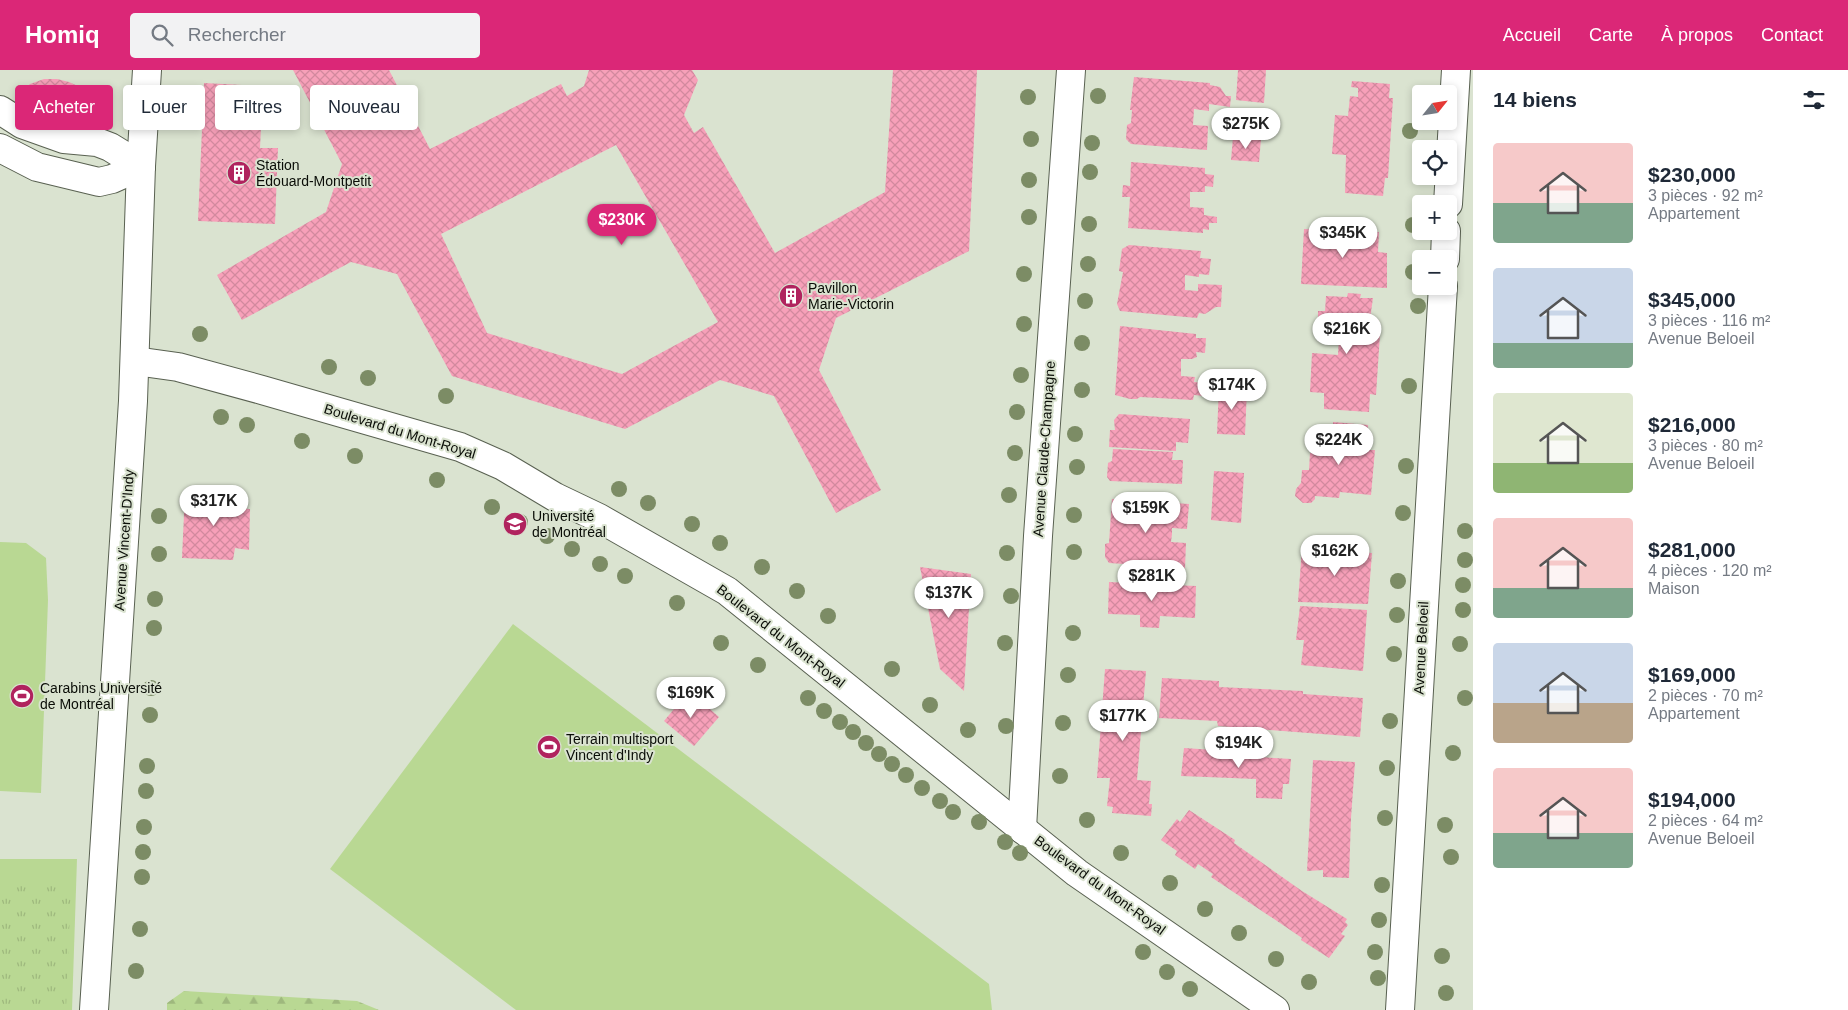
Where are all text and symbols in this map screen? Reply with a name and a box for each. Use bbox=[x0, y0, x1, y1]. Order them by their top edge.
search box bbox=[130, 13, 480, 58]
text: Homiq bbox=[25, 21, 100, 48]
icon: search bbox=[148, 21, 176, 49]
text: Rechercher bbox=[188, 24, 286, 45]
text: Accueil bbox=[1503, 25, 1561, 45]
text: Carte bbox=[1589, 25, 1633, 45]
text: À propos bbox=[1661, 25, 1733, 45]
text: Contact bbox=[1761, 25, 1823, 45]
chip: Acheter bbox=[15, 85, 113, 130]
chip: Louer bbox=[123, 85, 205, 130]
chip: Filtres bbox=[215, 85, 300, 130]
chip: Nouveau bbox=[310, 85, 418, 130]
north arrow bbox=[1412, 85, 1458, 130]
map controls bbox=[1412, 85, 1457, 295]
icon: filters bbox=[1800, 86, 1828, 114]
text: 14 biens bbox=[1493, 88, 1577, 111]
pin: $275K bbox=[1211, 108, 1281, 150]
text: $275K bbox=[1222, 115, 1270, 132]
button: locate bbox=[1412, 140, 1457, 185]
place label: Station Édouard-Montpetit bbox=[256, 157, 371, 189]
building icon: Station Édouard-Montpetit bbox=[226, 160, 252, 186]
icon: home bbox=[1533, 163, 1593, 223]
text: $230,000 bbox=[1648, 163, 1736, 186]
text: 3 pièces · 92 m² bbox=[1648, 187, 1763, 204]
button: + bbox=[1412, 195, 1457, 240]
pin: $230K bbox=[587, 204, 657, 246]
text: Appartement bbox=[1648, 205, 1740, 222]
text: $230K bbox=[598, 211, 646, 228]
pin: $345K bbox=[1308, 216, 1378, 259]
text: $345K bbox=[1319, 224, 1367, 241]
button: − bbox=[1412, 250, 1457, 295]
place label: Pavillon Marie-Victorin bbox=[808, 280, 894, 312]
building icon: Pavillon Marie-Victorin bbox=[778, 283, 804, 309]
icon: home bbox=[1533, 288, 1593, 348]
text: $345,000 bbox=[1648, 288, 1736, 311]
pin: $216K bbox=[1312, 312, 1382, 355]
text: 3 pièces · 116 m² bbox=[1648, 312, 1770, 329]
text: $216K bbox=[1323, 320, 1371, 337]
text: Avenue Beloeil bbox=[1648, 330, 1754, 347]
street label: Avenue Claude-Champagne bbox=[1030, 360, 1058, 538]
pin: $174K bbox=[1197, 368, 1267, 411]
text: $174K bbox=[1208, 376, 1256, 393]
street label: Boulevard du Mont-Royal bbox=[322, 400, 478, 462]
icon: home bbox=[1533, 413, 1593, 473]
text: $216,000 bbox=[1648, 413, 1736, 436]
pin: $224K bbox=[1304, 424, 1374, 466]
text: $224K bbox=[1315, 431, 1363, 448]
text: 3 pièces · 80 m² bbox=[1648, 437, 1763, 454]
text: Avenue Beloeil bbox=[1648, 455, 1754, 472]
street label: Avenue Vincent-D'Indy bbox=[111, 469, 137, 611]
pin: $317K bbox=[179, 484, 249, 527]
text: $317K bbox=[190, 492, 238, 509]
pin: $159K bbox=[1111, 492, 1181, 534]
text: $159K bbox=[1122, 499, 1170, 516]
place label: Université de Montréal bbox=[532, 508, 606, 540]
school or university icon: Université de Montréal bbox=[502, 511, 528, 537]
pin: $162K bbox=[1300, 534, 1370, 577]
icon: home bbox=[1533, 538, 1593, 598]
text: $281,000 bbox=[1648, 538, 1736, 561]
text: $162K bbox=[1311, 542, 1359, 559]
pin: $281K bbox=[1117, 560, 1187, 602]
text: 4 pièces · 120 m² bbox=[1648, 562, 1772, 579]
text: $281K bbox=[1128, 567, 1176, 584]
pin: $137K bbox=[914, 576, 984, 619]
text: Maison bbox=[1648, 580, 1700, 597]
street label: Boulevard du Mont-Royal bbox=[714, 581, 848, 691]
text: $137K bbox=[925, 584, 973, 601]
street label: Avenue Beloeil bbox=[1411, 601, 1431, 695]
icon: home bbox=[1533, 663, 1593, 723]
text: $169,000 bbox=[1648, 663, 1736, 686]
pin: $169K bbox=[656, 676, 726, 719]
place label: Carabins Université de Montréal bbox=[40, 680, 162, 712]
sports icon: Carabins Université de Montréal bbox=[9, 683, 35, 709]
text: $169K bbox=[667, 684, 715, 701]
text: 2 pièces · 70 m² bbox=[1648, 687, 1763, 704]
pin: $177K bbox=[1088, 700, 1158, 742]
text: Appartement bbox=[1648, 705, 1740, 722]
text: $177K bbox=[1099, 707, 1147, 724]
pin: $194K bbox=[1204, 726, 1274, 769]
place label: Terrain multisport Vincent d'Indy bbox=[566, 731, 673, 763]
sports icon: Terrain multisport Vincent d'Indy bbox=[536, 734, 562, 760]
text: $194K bbox=[1215, 734, 1263, 751]
icon: home bbox=[1533, 788, 1593, 848]
text: $194,000 bbox=[1648, 788, 1736, 811]
text: 2 pièces · 64 m² bbox=[1648, 812, 1763, 829]
text: Avenue Beloeil bbox=[1648, 830, 1754, 847]
street label: Boulevard du Mont-Royal bbox=[1031, 832, 1169, 938]

